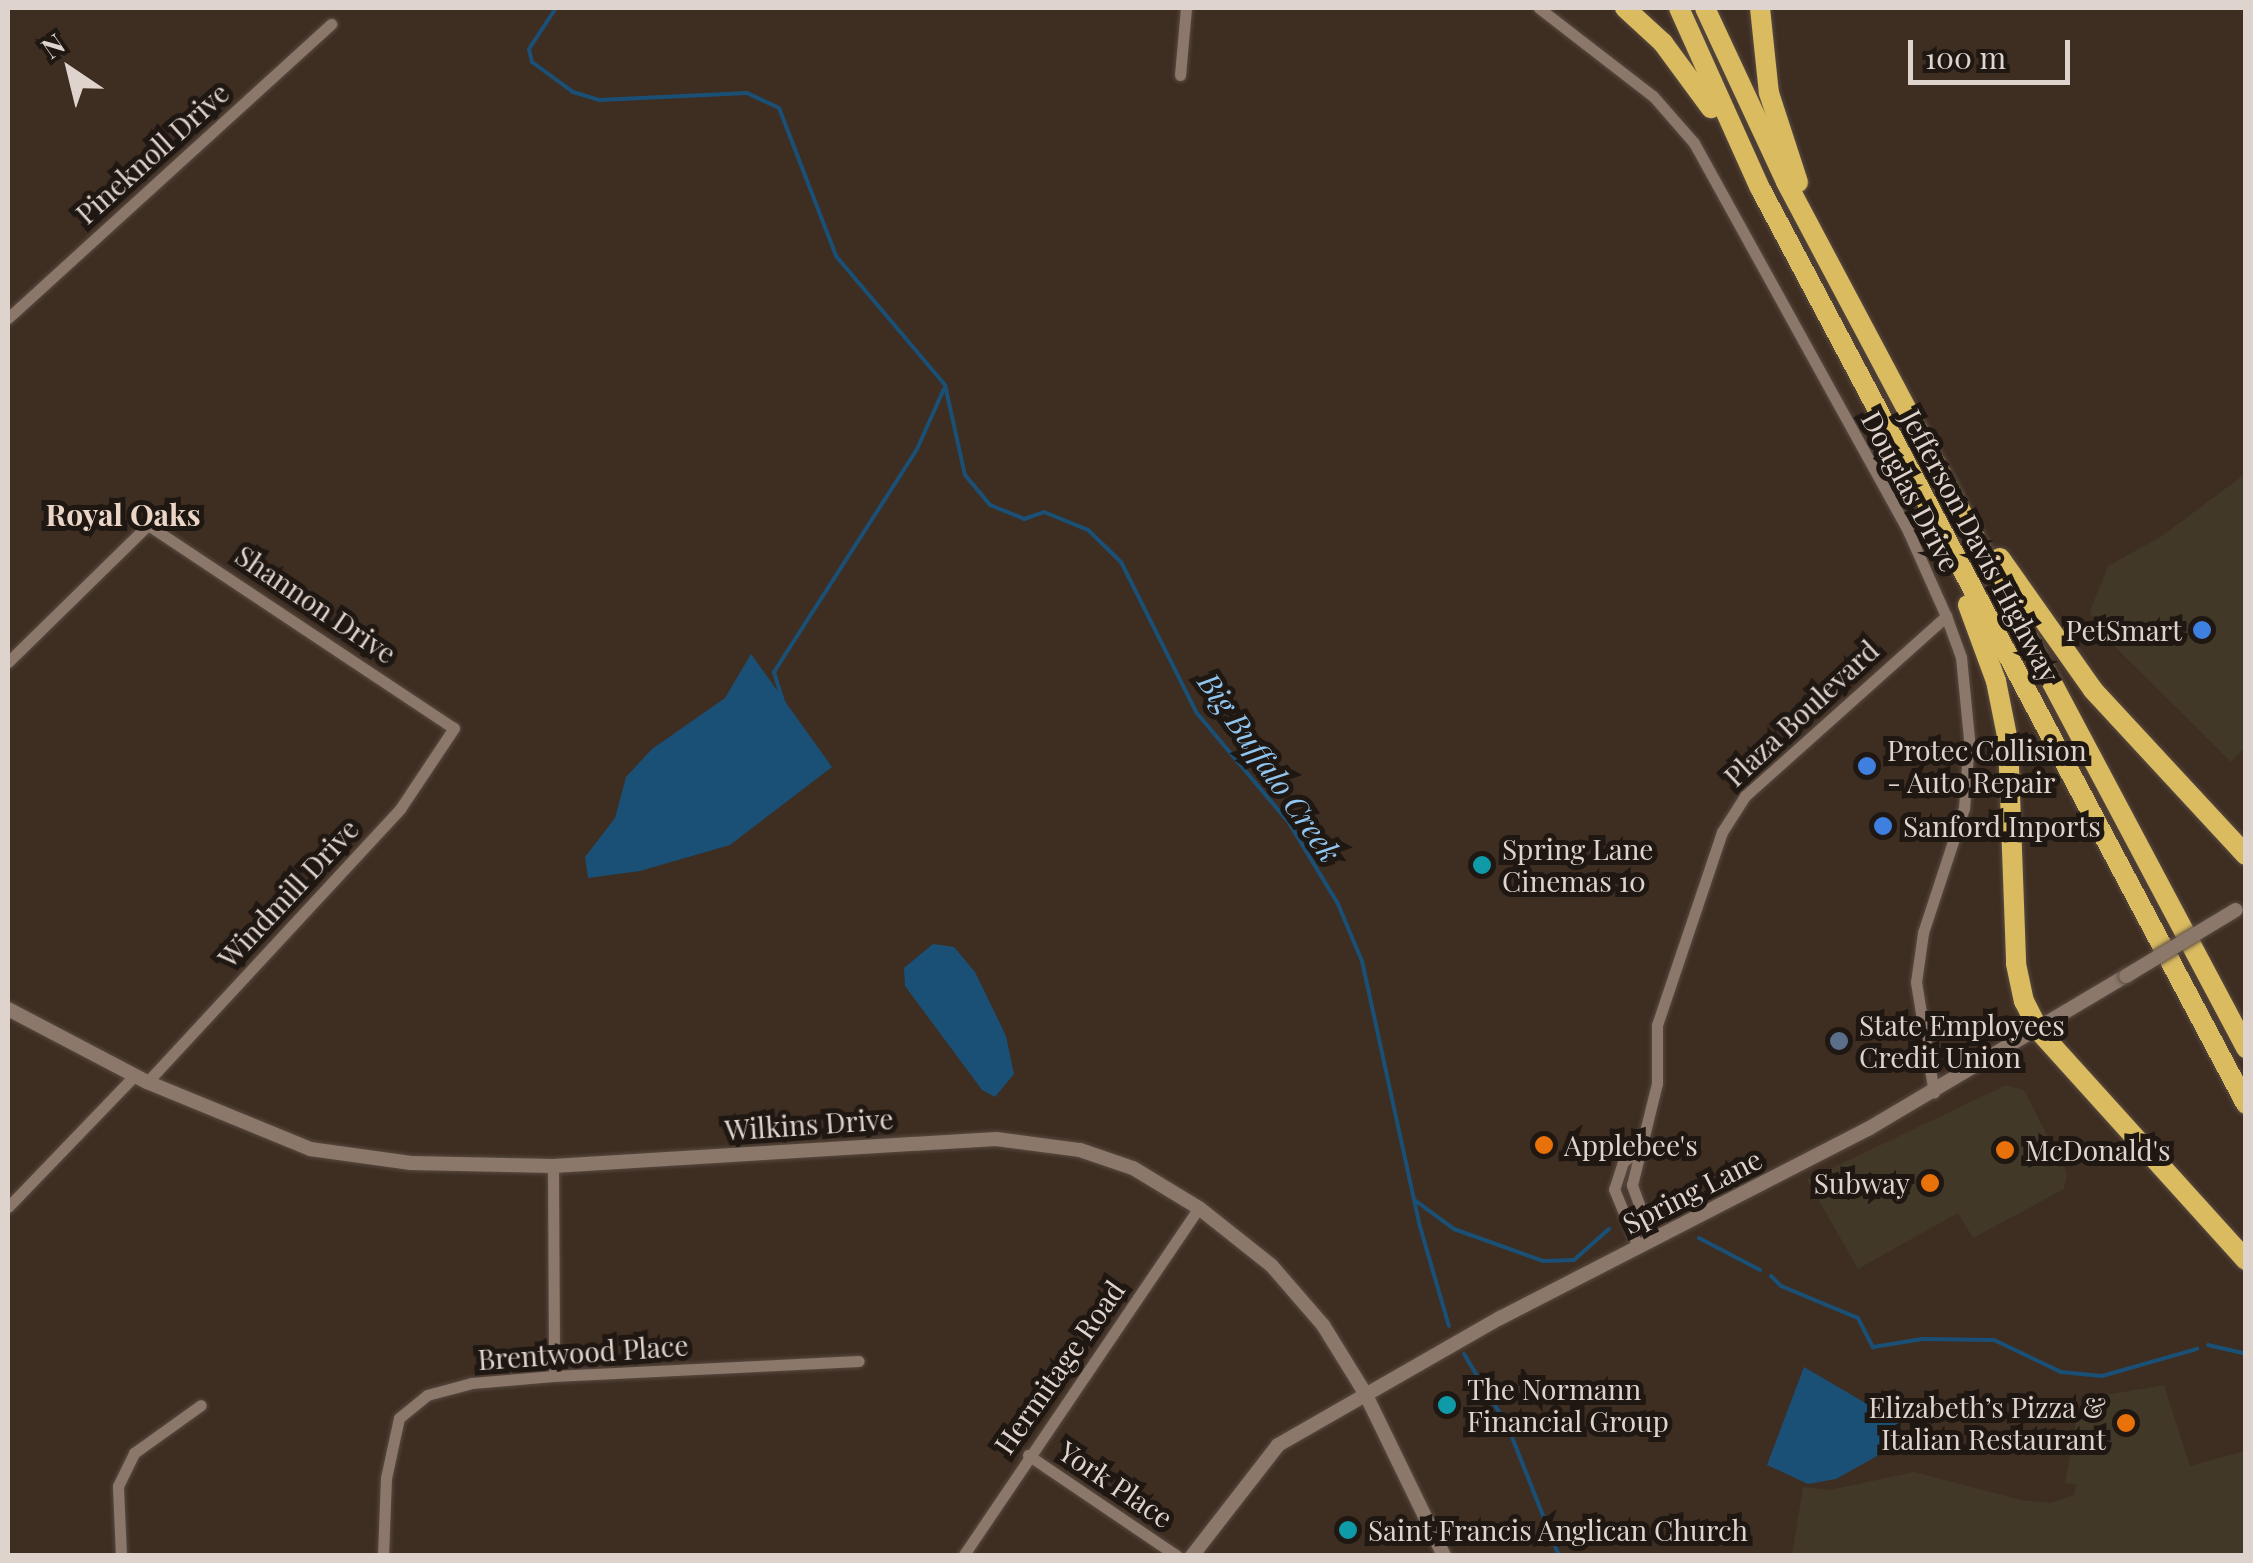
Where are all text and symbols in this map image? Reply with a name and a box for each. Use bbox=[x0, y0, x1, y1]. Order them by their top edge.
north arrow bbox=[20, 20, 120, 120]
scale bar bbox=[1913, 20, 2076, 82]
text: N bbox=[34, 24, 71, 66]
text: 100 m bbox=[1925, 37, 2006, 77]
street label: Pineknoll Drive bbox=[69, 76, 235, 230]
street label: Jefferson Davis Highway bbox=[1895, 404, 2067, 688]
street label: Douglas Drive bbox=[1855, 405, 1967, 577]
district label: Royal Oaks bbox=[45, 496, 201, 532]
street label: Shannon Drive bbox=[229, 538, 403, 670]
place label: PetSmart bbox=[2066, 613, 2182, 647]
marker: PetSmart bbox=[2191, 619, 2213, 641]
street label: Plaza Boulevard bbox=[1717, 633, 1885, 793]
water label: Big Buffalo Creek bbox=[1191, 665, 1349, 869]
place label: Protec Collision - Auto Repair bbox=[1887, 733, 2087, 799]
marker: Protec Collision - Auto Repair bbox=[1856, 755, 1878, 777]
place label: Sanford Inports bbox=[1903, 809, 2101, 843]
street label: Windmill Drive bbox=[211, 812, 365, 974]
marker: Sanford Inports bbox=[1872, 815, 1894, 837]
place label: Spring Lane Cinemas 10 bbox=[1502, 832, 1654, 898]
marker: Spring Lane Cinemas 10 bbox=[1471, 854, 1493, 876]
place label: State Employees Credit Union bbox=[1859, 1008, 2065, 1074]
marker: State Employees Credit Union bbox=[1828, 1030, 1850, 1052]
street label: Wilkins Drive bbox=[723, 1101, 895, 1147]
place label: Applebee's bbox=[1564, 1128, 1698, 1162]
place label: McDonald's bbox=[2025, 1133, 2171, 1167]
marker: Applebee's bbox=[1533, 1134, 1555, 1156]
marker: McDonald's bbox=[1994, 1139, 2016, 1161]
street label: Spring Lane bbox=[1617, 1142, 1767, 1240]
place label: Subway bbox=[1814, 1166, 1910, 1200]
marker: Subway bbox=[1919, 1172, 1941, 1194]
street label: Hermitage Road bbox=[987, 1274, 1131, 1460]
street label: Brentwood Place bbox=[477, 1328, 689, 1376]
place label: The Normann Financial Group bbox=[1467, 1372, 1669, 1438]
place label: Elizabeth’s Pizza & Italian Restaurant bbox=[1868, 1390, 2106, 1456]
marker: The Normann Financial Group bbox=[1436, 1394, 1458, 1416]
marker: Elizabeth’s Pizza & Italian Restaurant bbox=[2115, 1412, 2137, 1434]
street label: York Place bbox=[1053, 1434, 1179, 1534]
place label: Saint Francis Anglican Church bbox=[1368, 1513, 1749, 1547]
marker: Saint Francis Anglican Church bbox=[1337, 1519, 1359, 1541]

